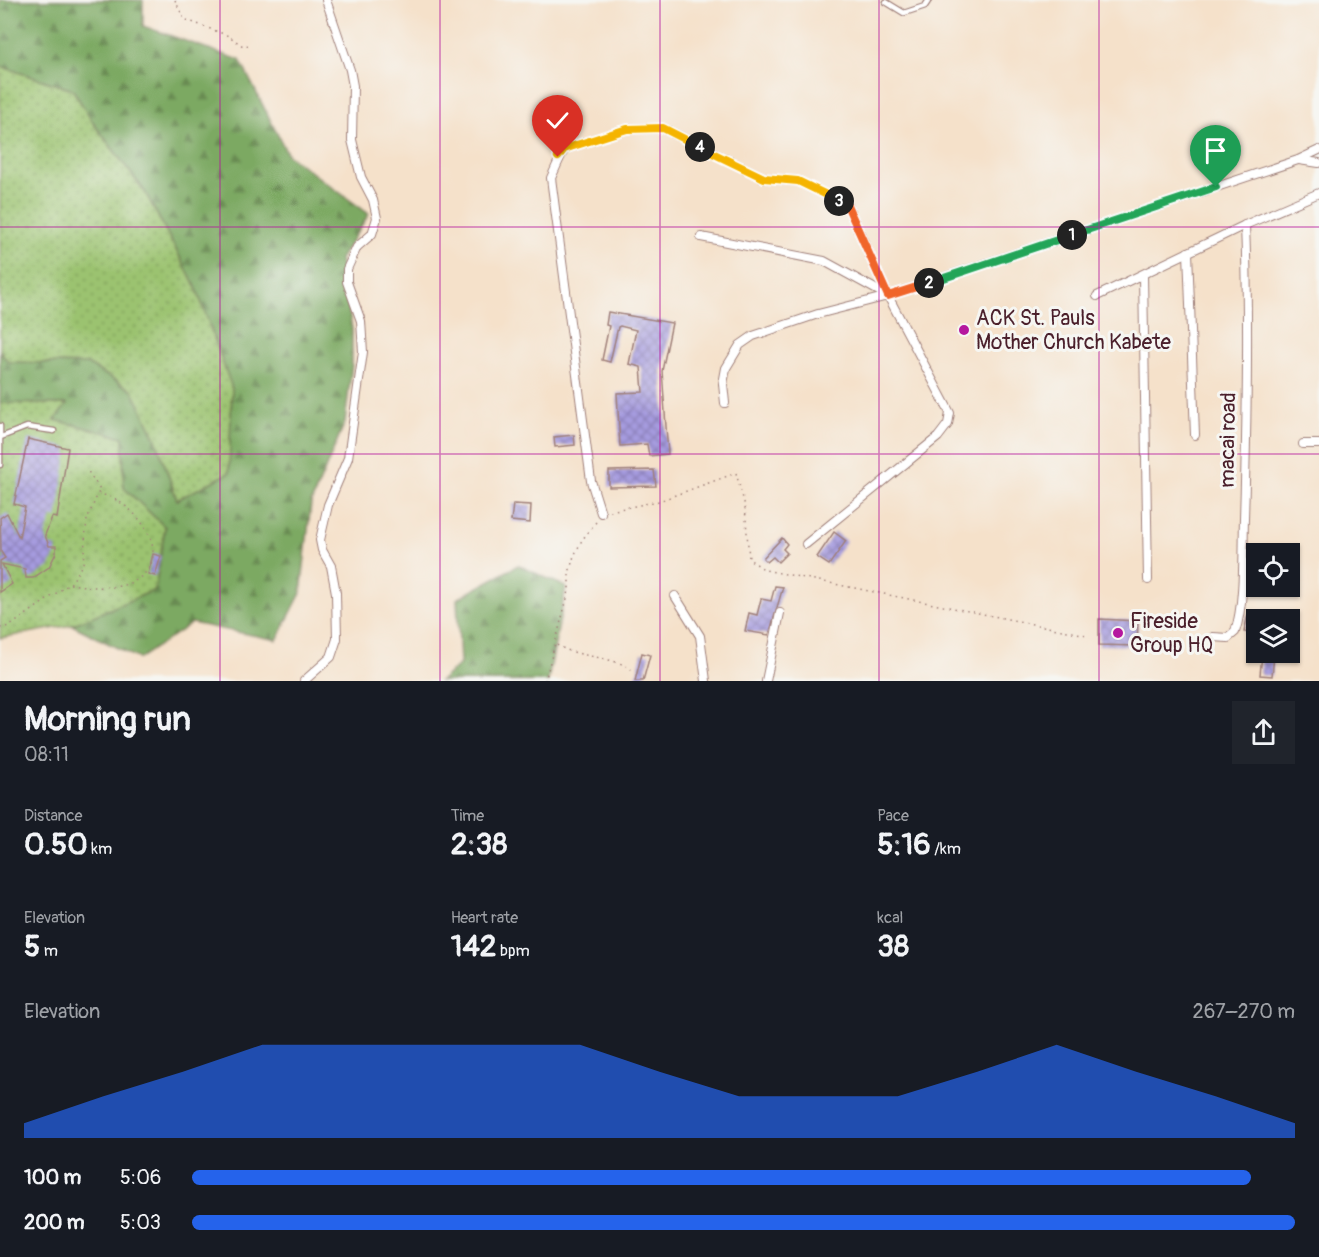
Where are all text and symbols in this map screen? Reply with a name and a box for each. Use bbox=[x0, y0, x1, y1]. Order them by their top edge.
pin bbox=[532, 95, 583, 157]
icon: check bbox=[541, 104, 574, 137]
pin bbox=[1190, 125, 1241, 187]
pin: 4 bbox=[685, 132, 715, 162]
icon: arrive bbox=[1199, 134, 1232, 167]
text: 4 bbox=[695, 137, 705, 157]
pin: 3 bbox=[824, 186, 854, 216]
text: 3 bbox=[835, 191, 843, 211]
pin: 1 bbox=[1057, 220, 1087, 250]
text: 1 bbox=[1069, 225, 1075, 245]
pin: 2 bbox=[914, 268, 944, 298]
text: 2 bbox=[925, 273, 933, 293]
place label: ACK St. Pauls Mother Church Kabete bbox=[976, 305, 1172, 356]
marker: ACK St. Pauls Mother Church Kabete bbox=[957, 323, 971, 337]
street label: macai road bbox=[1214, 392, 1242, 488]
map controls bbox=[1246, 543, 1300, 663]
button: locate bbox=[1246, 543, 1300, 597]
place label: Fireside Group HQ bbox=[1130, 608, 1213, 659]
button: layers bbox=[1246, 609, 1300, 663]
marker: Fireside Group HQ bbox=[1111, 626, 1125, 640]
text: Morning run bbox=[24, 699, 191, 740]
button: share bbox=[1232, 701, 1295, 764]
text: 08:11 bbox=[24, 742, 69, 767]
text: Distance bbox=[24, 806, 83, 826]
text: Time bbox=[451, 806, 484, 826]
text: Pace bbox=[877, 806, 909, 826]
text: 0.50 bbox=[24, 826, 88, 863]
text: 2:38 bbox=[451, 826, 507, 863]
text: 5:16 bbox=[877, 826, 931, 863]
text: km bbox=[88, 839, 112, 859]
text: /km bbox=[931, 839, 961, 859]
text: Elevation bbox=[24, 908, 85, 928]
text: Heart rate bbox=[451, 908, 518, 928]
text: kcal bbox=[877, 908, 903, 928]
text: 5 bbox=[24, 928, 40, 965]
text: 142 bbox=[451, 928, 497, 965]
text: 38 bbox=[877, 928, 909, 965]
text: m bbox=[40, 941, 58, 961]
text: bpm bbox=[497, 941, 530, 961]
text: Elevation bbox=[24, 999, 100, 1024]
text: 267–270 m bbox=[1193, 999, 1295, 1024]
text: 100 m bbox=[24, 1165, 81, 1190]
text: 5:06 bbox=[120, 1165, 161, 1190]
text: 200 m bbox=[24, 1210, 85, 1235]
text: 5:03 bbox=[120, 1210, 161, 1235]

